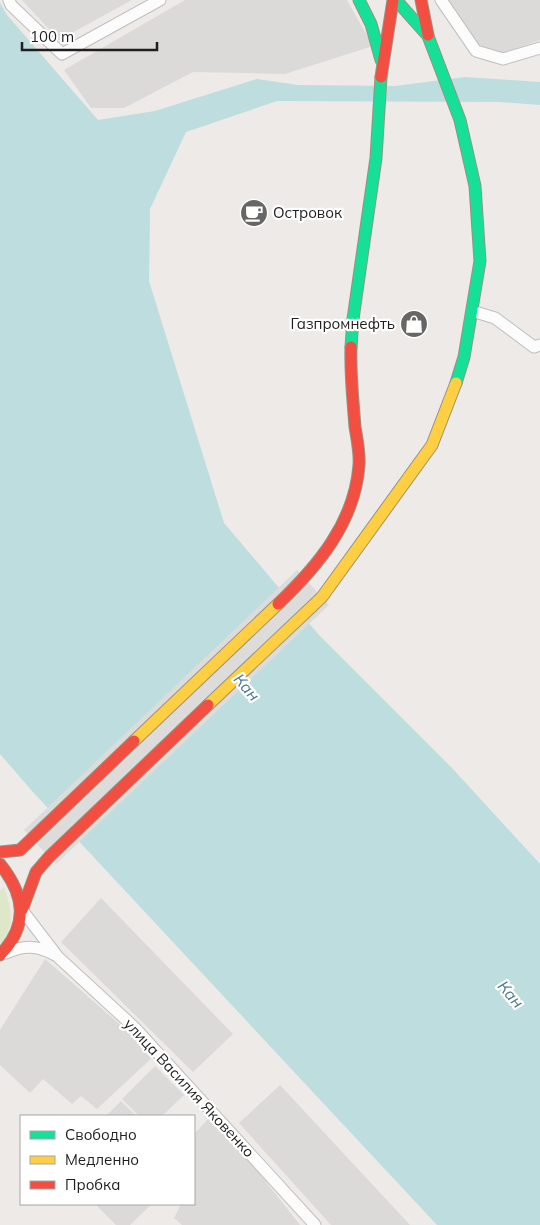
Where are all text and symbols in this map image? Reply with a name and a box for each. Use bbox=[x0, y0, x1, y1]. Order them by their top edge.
scale bar bbox=[22, 20, 158, 52]
text: 100 m bbox=[30, 27, 74, 46]
cafe icon: Островок bbox=[239, 198, 269, 228]
place label: Островок bbox=[273, 203, 343, 222]
shop icon: Газпромнефть bbox=[399, 309, 429, 339]
place label: Газпромнефть bbox=[290, 314, 395, 333]
water label: Кан bbox=[230, 669, 264, 705]
water label: Кан bbox=[494, 976, 528, 1012]
street label: улица Василия Яковенко bbox=[120, 1014, 259, 1161]
legend bbox=[20, 1115, 195, 1205]
text: Свободно bbox=[65, 1125, 137, 1144]
text: Медленно bbox=[65, 1150, 139, 1169]
text: Пробка bbox=[65, 1175, 120, 1194]

